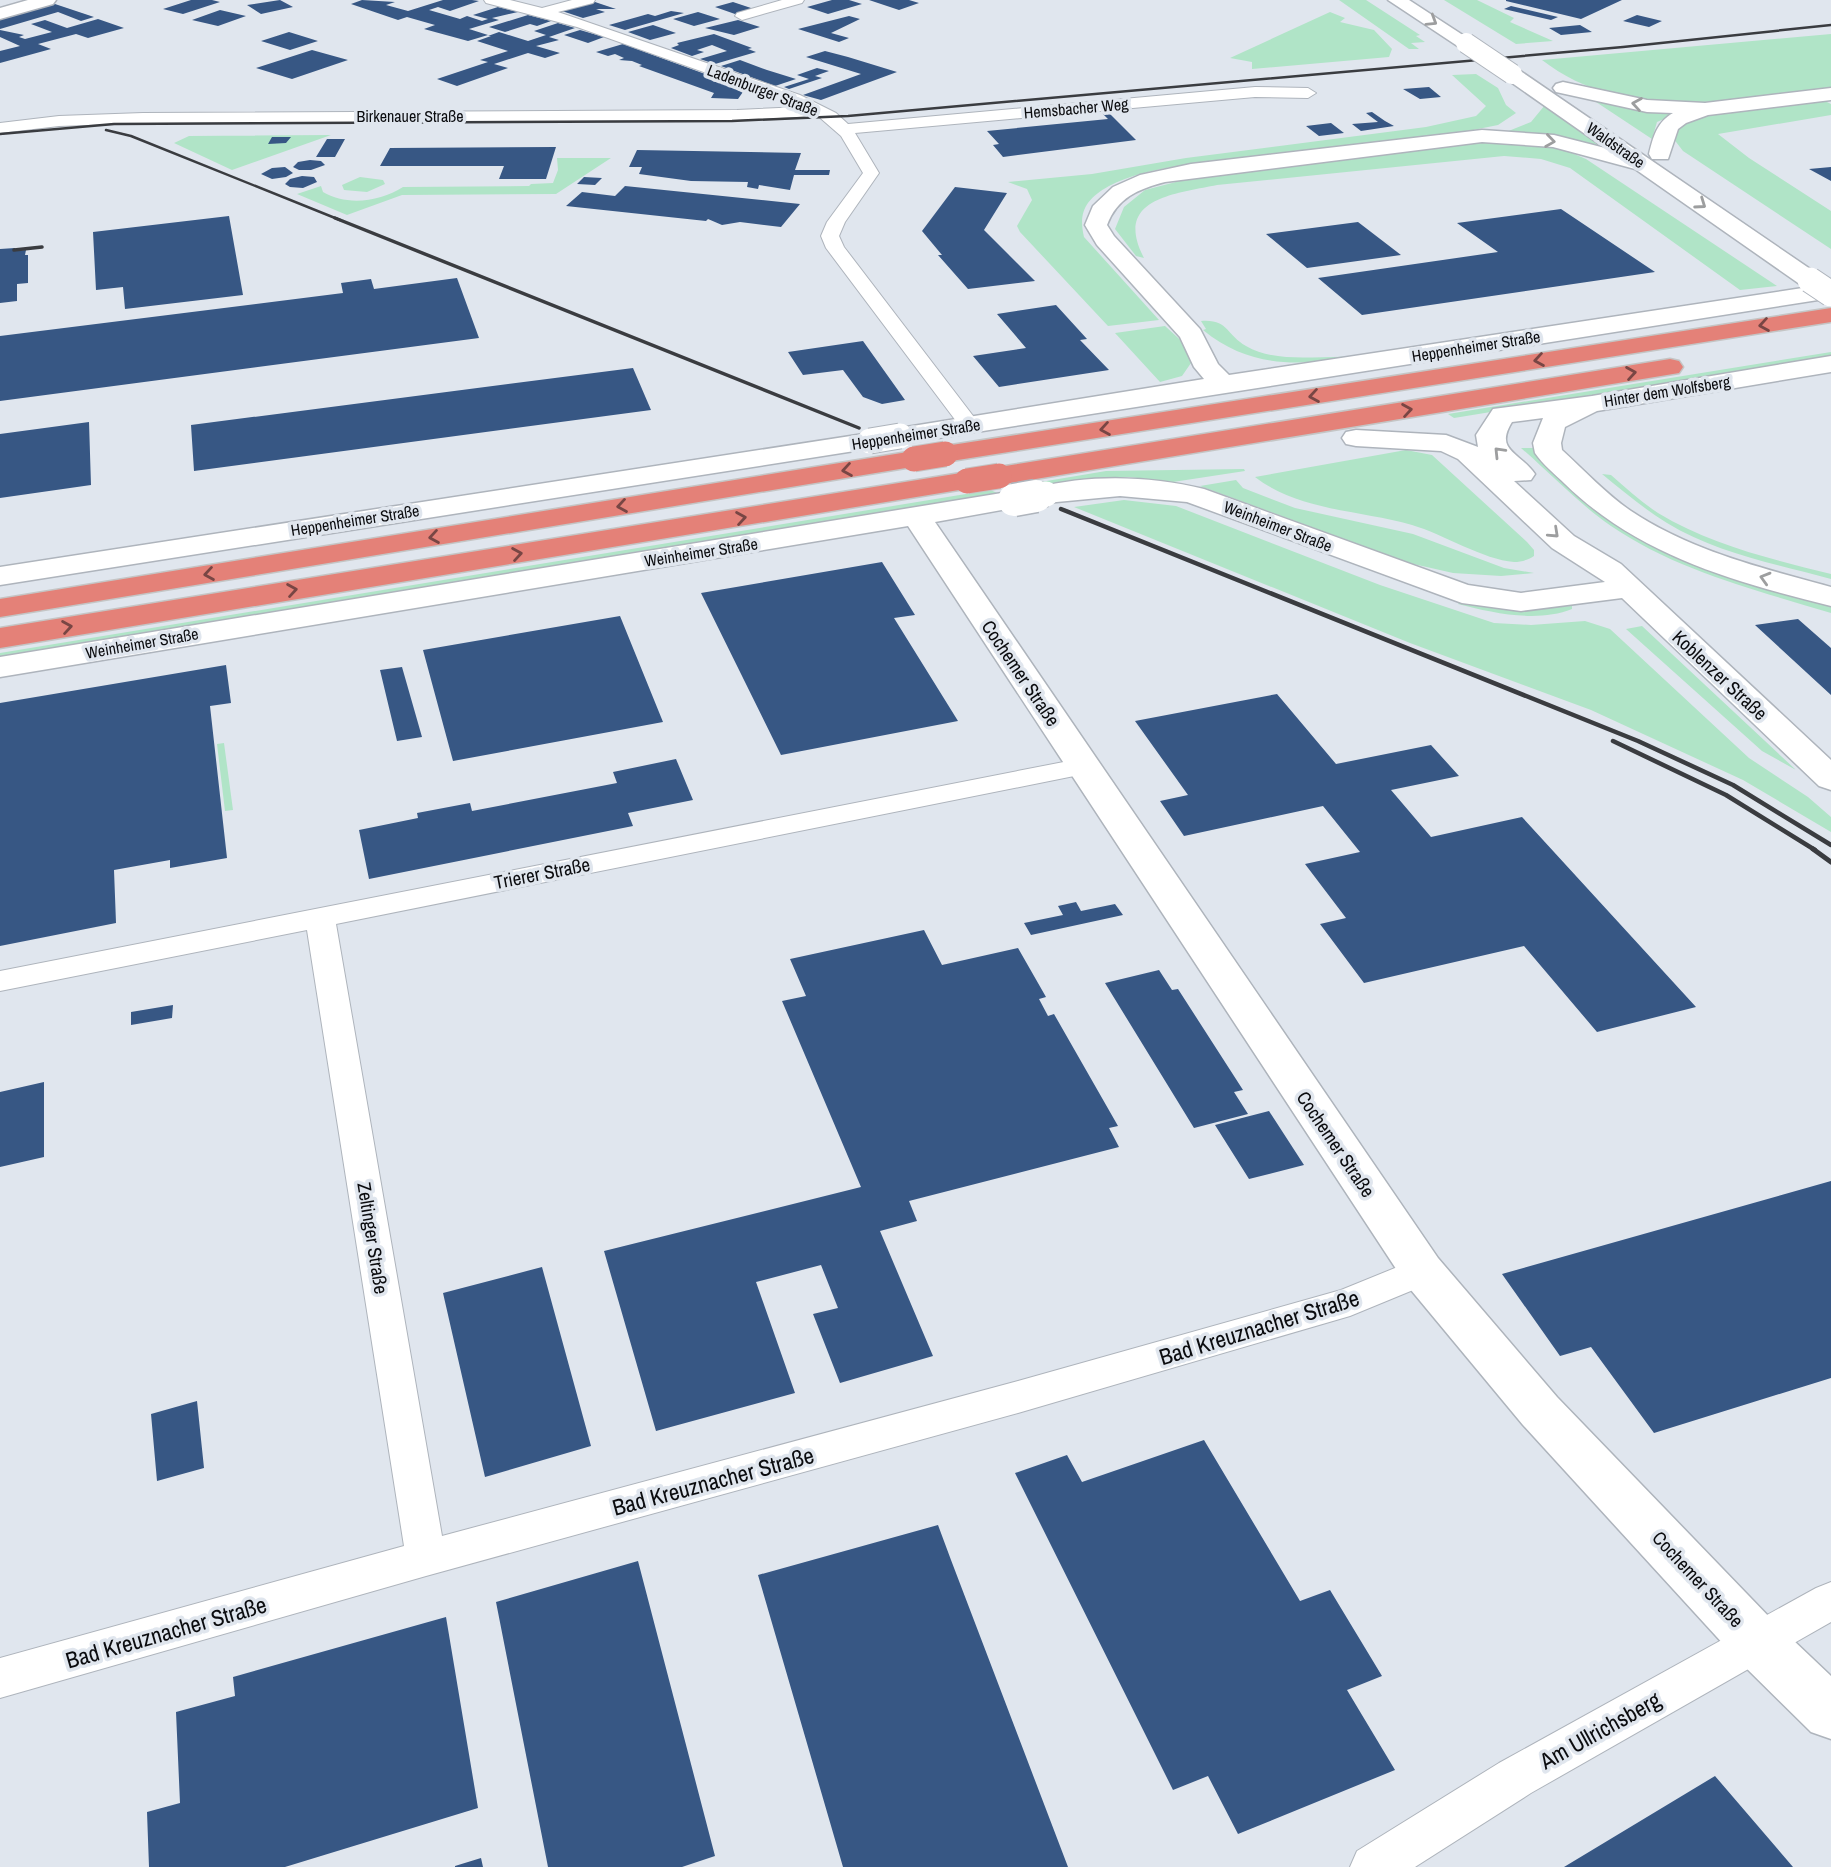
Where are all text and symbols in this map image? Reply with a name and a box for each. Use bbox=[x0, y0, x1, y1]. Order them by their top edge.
one-way arrow bbox=[1424, 13, 1437, 26]
street label: Ladenburger Straße bbox=[704, 59, 822, 121]
street label: Hemsbacher Weg bbox=[1023, 92, 1130, 124]
one-way arrow bbox=[1631, 97, 1643, 112]
street label: Birkenauer Straße bbox=[356, 105, 464, 127]
street label: Waldstraße bbox=[1582, 117, 1650, 173]
one-way arrow bbox=[1544, 133, 1556, 148]
one-way arrow bbox=[1693, 196, 1706, 208]
one-way arrow bbox=[1758, 317, 1769, 332]
street label: Heppenheimer Straße bbox=[1410, 325, 1542, 367]
one-way arrow bbox=[1533, 353, 1545, 368]
one-way arrow bbox=[1626, 366, 1637, 381]
street label: Hinter dem Wolfsberg bbox=[1602, 370, 1732, 412]
one-way arrow bbox=[1308, 388, 1320, 403]
one-way arrow bbox=[1401, 403, 1413, 418]
street label: Heppenheimer Straße bbox=[850, 413, 982, 455]
one-way arrow bbox=[1099, 421, 1111, 436]
one-way arrow bbox=[1494, 448, 1507, 461]
one-way arrow bbox=[841, 462, 853, 477]
street label: Weinheimer Straße bbox=[1221, 495, 1335, 557]
one-way arrow bbox=[616, 498, 628, 513]
street label: Heppenheimer Straße bbox=[289, 499, 421, 541]
one-way arrow bbox=[735, 511, 747, 526]
one-way arrow bbox=[1546, 525, 1559, 538]
one-way arrow bbox=[428, 529, 440, 544]
street label: Weinheimer Straße bbox=[643, 532, 759, 572]
one-way arrow bbox=[511, 547, 522, 562]
one-way arrow bbox=[203, 566, 215, 581]
one-way arrow bbox=[1760, 572, 1772, 587]
one-way arrow bbox=[286, 583, 298, 598]
street label: Cochemer Straße bbox=[976, 615, 1066, 731]
one-way arrow bbox=[61, 620, 73, 635]
street label: Weinheimer Straße bbox=[84, 622, 200, 664]
street label: Koblenzer Straße bbox=[1667, 624, 1773, 726]
street label: Trierer Straße bbox=[492, 851, 592, 895]
street label: Cochemer Straße bbox=[1291, 1086, 1381, 1202]
street label: Zeltinger Straße bbox=[351, 1180, 395, 1296]
street label: Bad Kreuznacher Straße bbox=[1155, 1282, 1363, 1372]
street label: Bad Kreuznacher Straße bbox=[609, 1439, 817, 1523]
street label: Cochemer Straße bbox=[1647, 1525, 1749, 1633]
street label: Bad Kreuznacher Straße bbox=[62, 1588, 270, 1676]
street label: Am Ullrichsberg bbox=[1533, 1684, 1667, 1777]

